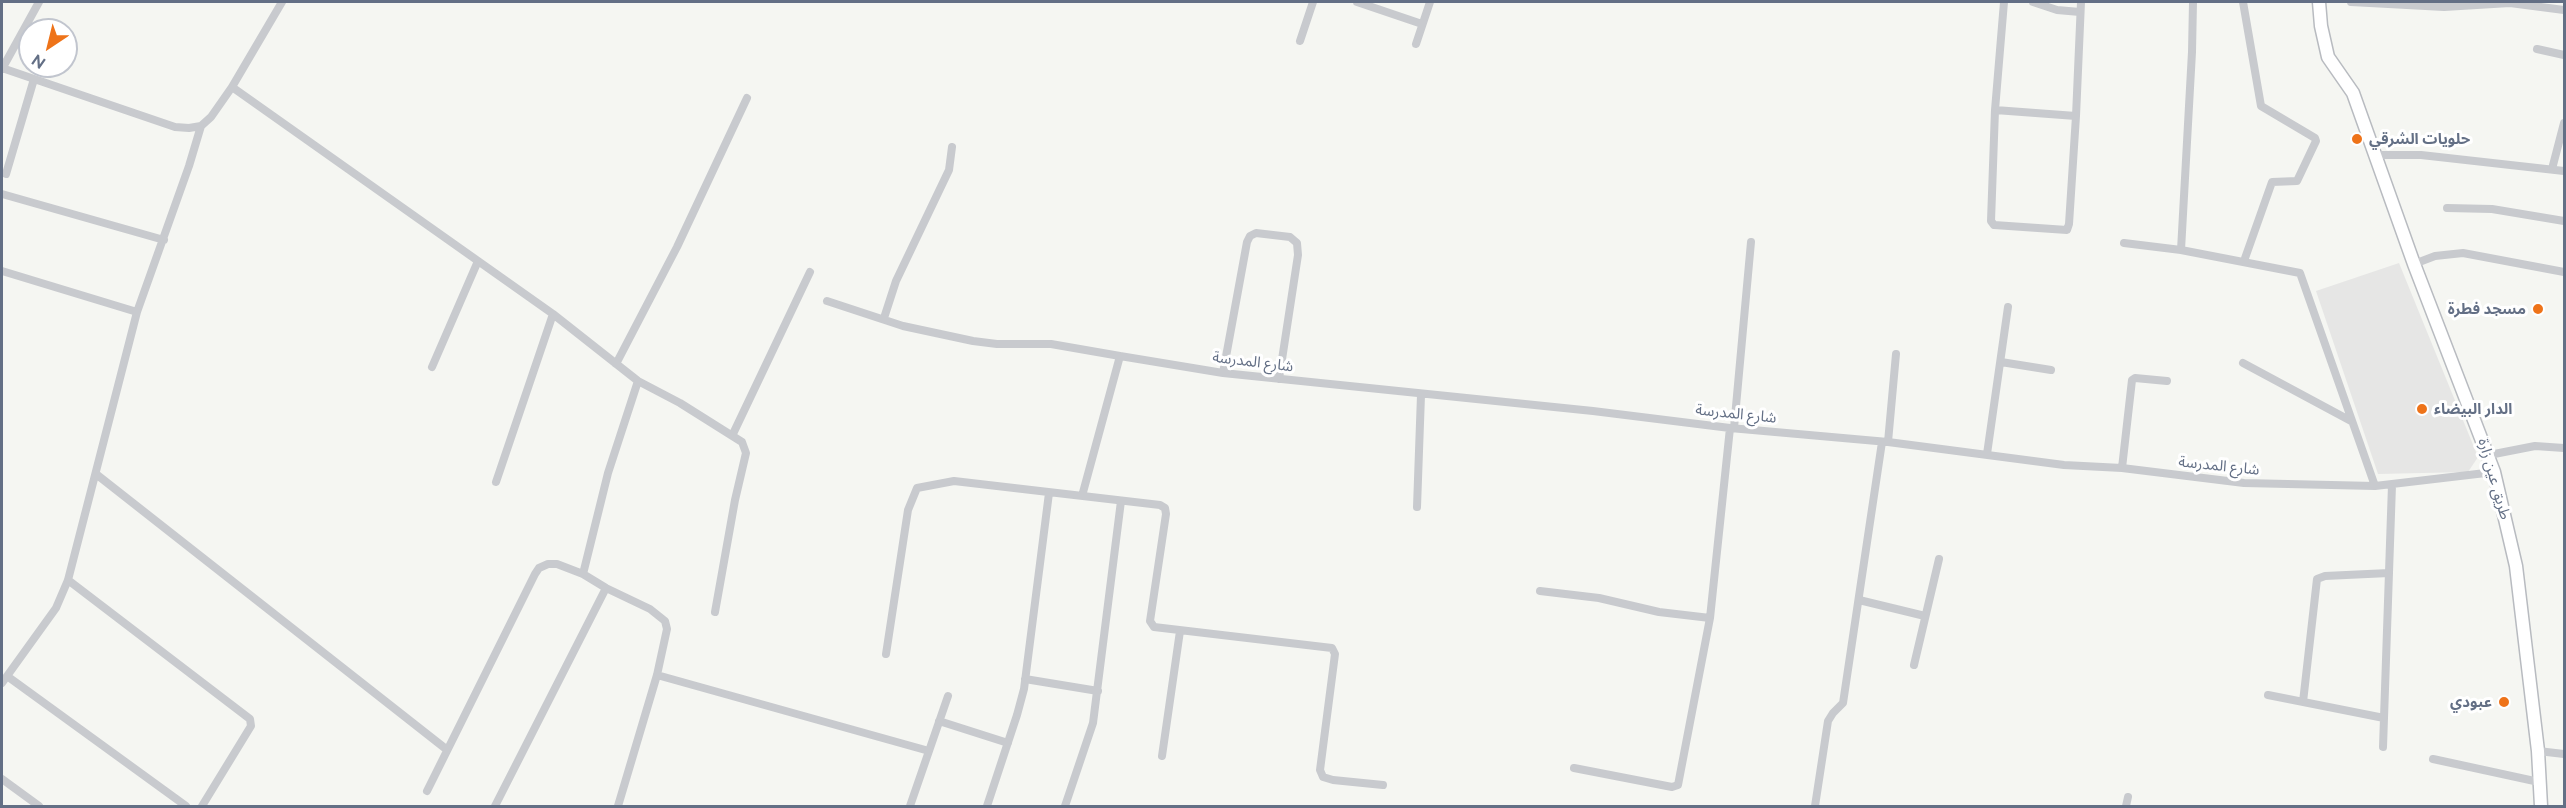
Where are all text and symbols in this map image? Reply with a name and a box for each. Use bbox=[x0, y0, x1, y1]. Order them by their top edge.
north arrow bbox=[18, 18, 78, 78]
text: N bbox=[28, 50, 49, 73]
place label: حلويات الشرقي bbox=[2369, 130, 2470, 148]
marker: حلويات الشرقي bbox=[2350, 132, 2364, 146]
place label: مسجد فطرة bbox=[2448, 300, 2526, 318]
marker: مسجد فطرة bbox=[2531, 302, 2545, 316]
street label: شارع المدرسة bbox=[1212, 348, 1294, 376]
place label: الدار البيضاء bbox=[2434, 400, 2512, 418]
street label: شارع المدرسة bbox=[1695, 401, 1777, 427]
marker: الدار البيضاء bbox=[2415, 402, 2429, 416]
street label: طريق عين زارة bbox=[2474, 436, 2514, 522]
street label: شارع المدرسة bbox=[2178, 453, 2260, 479]
place label: عبودي bbox=[2450, 693, 2492, 711]
marker: عبودي bbox=[2497, 695, 2511, 709]

